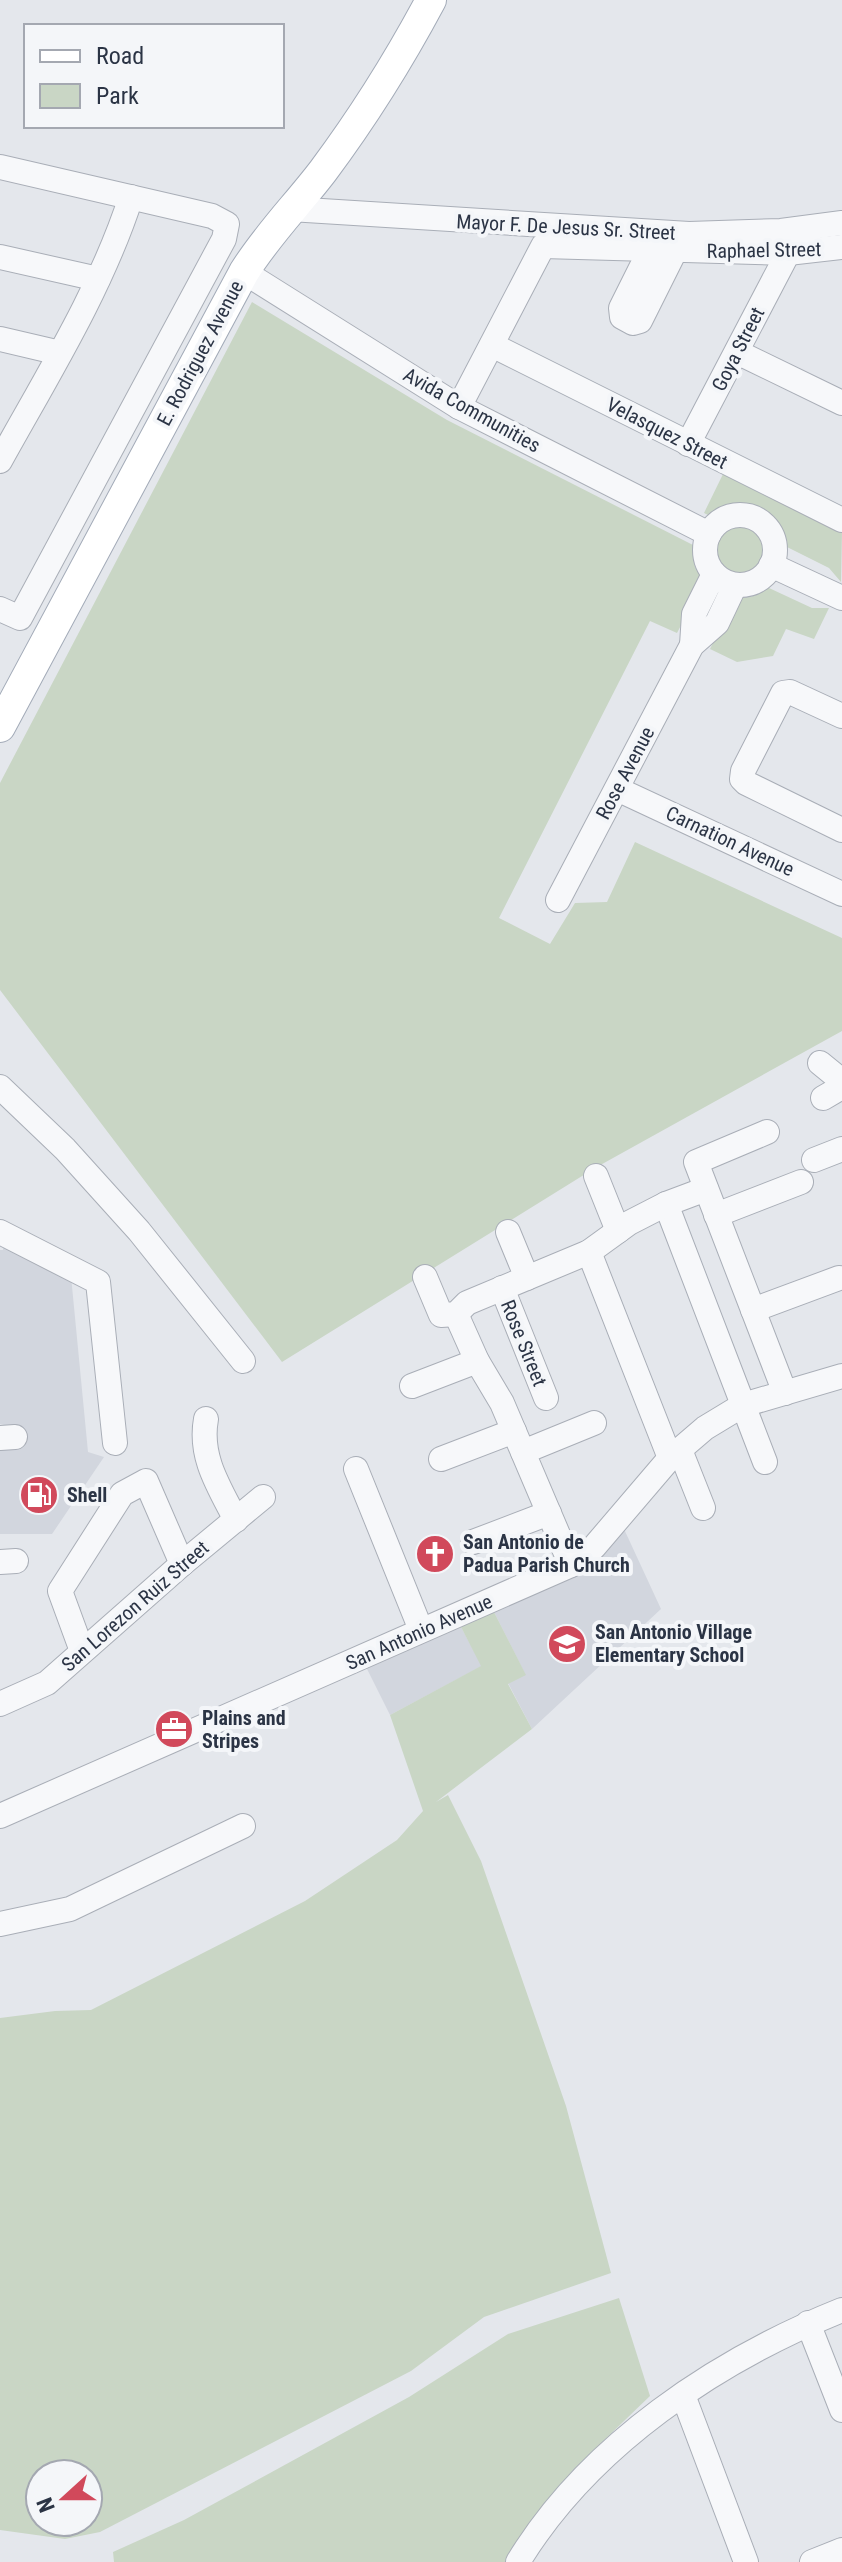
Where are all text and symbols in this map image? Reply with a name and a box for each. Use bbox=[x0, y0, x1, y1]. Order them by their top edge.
legend bbox=[24, 24, 284, 128]
text: Road bbox=[96, 42, 144, 70]
text: Park bbox=[96, 82, 139, 110]
street label: Mayor F. De Jesus Sr. Street bbox=[456, 209, 676, 245]
street label: Raphael Street bbox=[706, 237, 822, 263]
street label: E. Rodriguez Avenue bbox=[152, 276, 248, 430]
street label: Goya Street bbox=[707, 303, 769, 395]
street label: Avida Communities bbox=[399, 362, 545, 458]
street label: Velasquez Street bbox=[602, 392, 732, 474]
street label: Rose Avenue bbox=[591, 723, 659, 823]
street label: Carnation Avenue bbox=[662, 801, 798, 881]
street label: Rose Street bbox=[496, 1296, 552, 1390]
fuel station icon: Shell bbox=[18, 1474, 60, 1516]
place label: Shell bbox=[67, 1483, 107, 1507]
place label: San Antonio de Padua Parish Church bbox=[463, 1530, 630, 1577]
church icon: San Antonio de Padua Parish Church bbox=[414, 1533, 456, 1575]
street label: San Lorezon Ruiz Street bbox=[57, 1536, 214, 1676]
street label: San Antonio Avenue bbox=[342, 1589, 496, 1675]
place label: San Antonio Village Elementary School bbox=[595, 1620, 752, 1667]
school or university icon: San Antonio Village Elementary School bbox=[546, 1623, 588, 1665]
place label: Plains and Stripes bbox=[202, 1706, 286, 1753]
office icon: Plains and Stripes bbox=[153, 1708, 195, 1750]
north arrow bbox=[24, 2458, 104, 2538]
text: N bbox=[32, 2494, 60, 2516]

